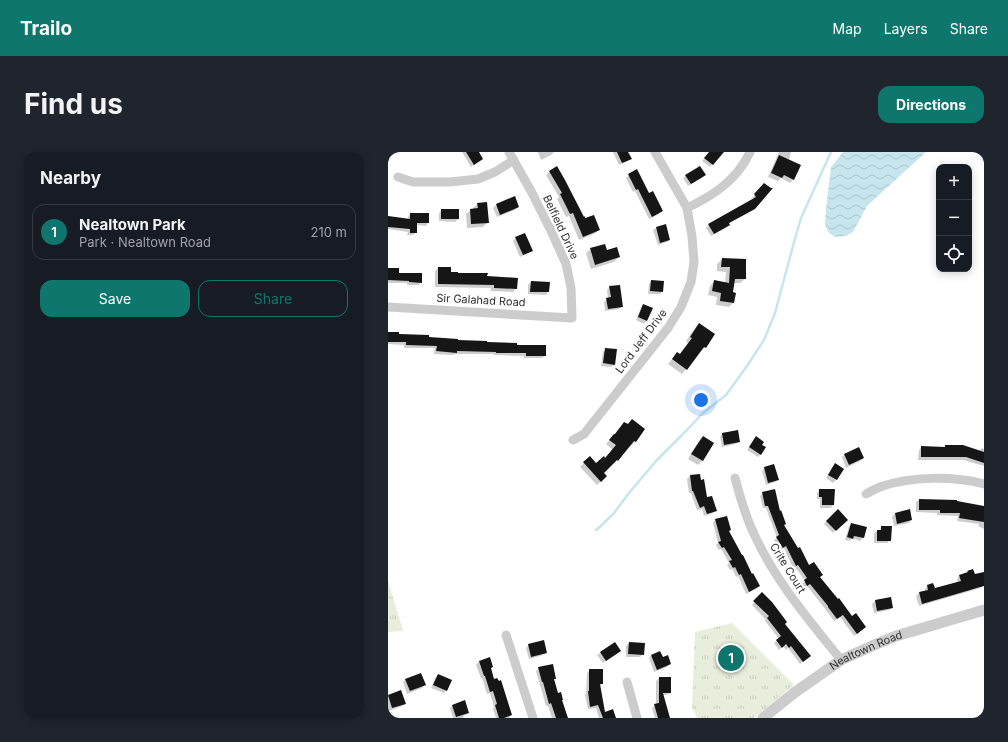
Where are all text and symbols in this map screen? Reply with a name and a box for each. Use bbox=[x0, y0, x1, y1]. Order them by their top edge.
text: Trailo bbox=[20, 17, 72, 40]
text: Map bbox=[833, 20, 862, 37]
text: Layers bbox=[884, 20, 928, 37]
text: Share bbox=[950, 20, 988, 37]
button: Directions bbox=[878, 86, 984, 123]
text: Find us bbox=[24, 87, 123, 121]
map controls bbox=[936, 164, 972, 272]
button: + bbox=[936, 164, 972, 200]
text: Nearby bbox=[40, 168, 101, 188]
street label: Belfield Drive bbox=[540, 193, 582, 261]
button: − bbox=[936, 200, 972, 236]
text: Nealtown Park bbox=[79, 215, 186, 234]
text: 1 bbox=[51, 224, 57, 240]
text: 210 m bbox=[311, 224, 347, 240]
text: Park · Nealtown Road bbox=[79, 234, 211, 250]
button: locate bbox=[936, 236, 972, 272]
button: Save bbox=[40, 280, 190, 317]
button: Share bbox=[198, 280, 348, 317]
street label: Sir Galahad Road bbox=[436, 291, 526, 309]
street label: Lord Jeff Drive bbox=[612, 306, 670, 376]
your location bbox=[691, 390, 711, 410]
street label: Crite Court bbox=[767, 540, 809, 596]
street label: Nealtown Road bbox=[827, 628, 904, 673]
pin: 1 bbox=[718, 643, 744, 673]

